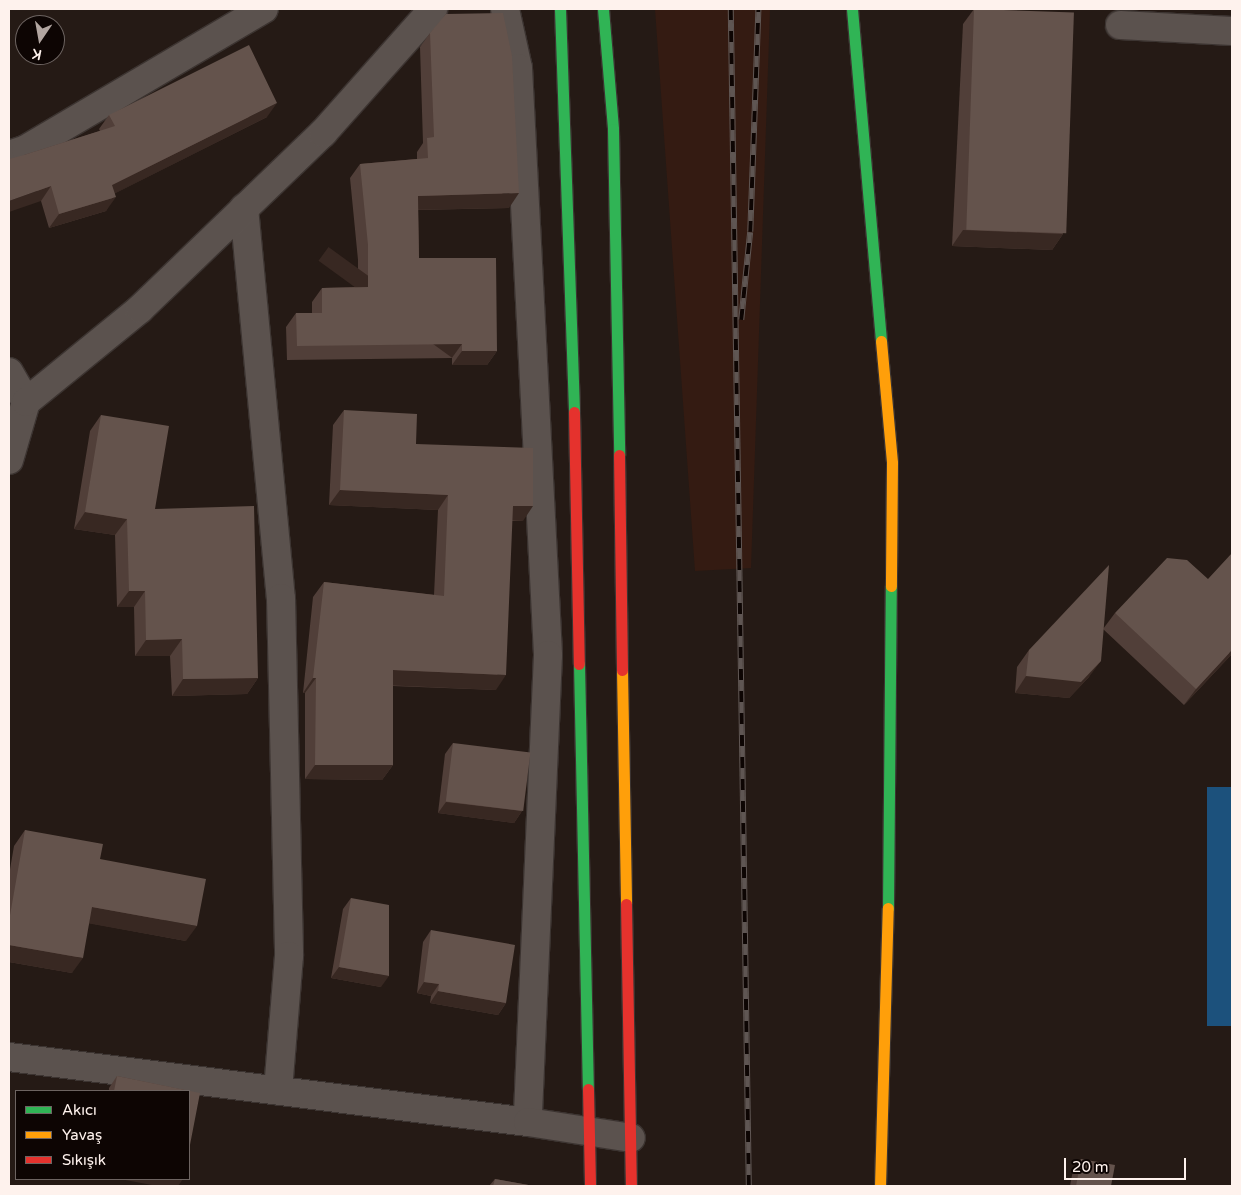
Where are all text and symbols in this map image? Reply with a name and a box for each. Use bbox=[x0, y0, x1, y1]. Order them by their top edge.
north arrow bbox=[15, 15, 65, 65]
text: K bbox=[31, 45, 43, 63]
legend bbox=[15, 1090, 190, 1180]
text: Akıcı bbox=[62, 1101, 97, 1119]
text: Yavaş bbox=[62, 1126, 102, 1144]
scale bar bbox=[1066, 1148, 1188, 1180]
text: Sıkışık bbox=[62, 1151, 106, 1169]
text: 20 m bbox=[1072, 1158, 1109, 1176]

